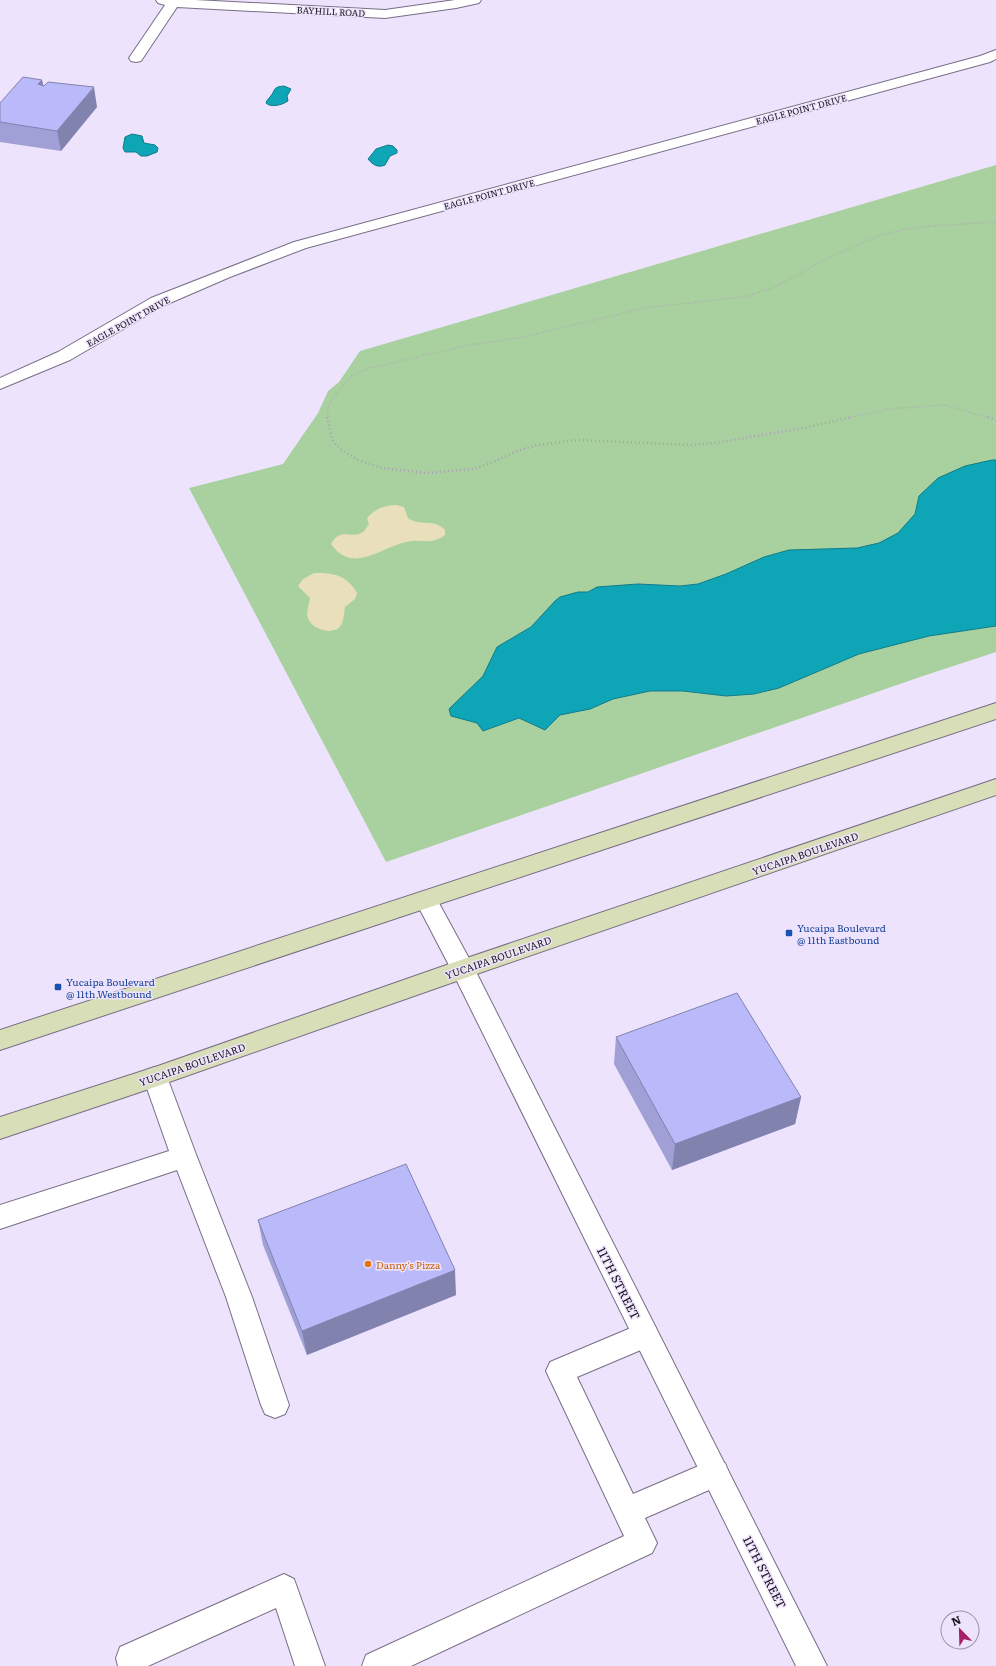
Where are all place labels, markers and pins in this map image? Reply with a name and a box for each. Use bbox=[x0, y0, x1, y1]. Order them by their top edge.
place label: Yucaipa Boulevard @ 11th Eastbound bbox=[797, 920, 886, 947]
marker: Yucaipa Boulevard @ 11th Eastbound bbox=[784, 928, 794, 938]
place label: Yucaipa Boulevard @ 11th Westbound bbox=[66, 974, 155, 1001]
marker: Yucaipa Boulevard @ 11th Westbound bbox=[53, 982, 63, 992]
place label: Danny's Pizza bbox=[376, 1257, 441, 1272]
marker: Danny's Pizza bbox=[363, 1259, 373, 1269]

